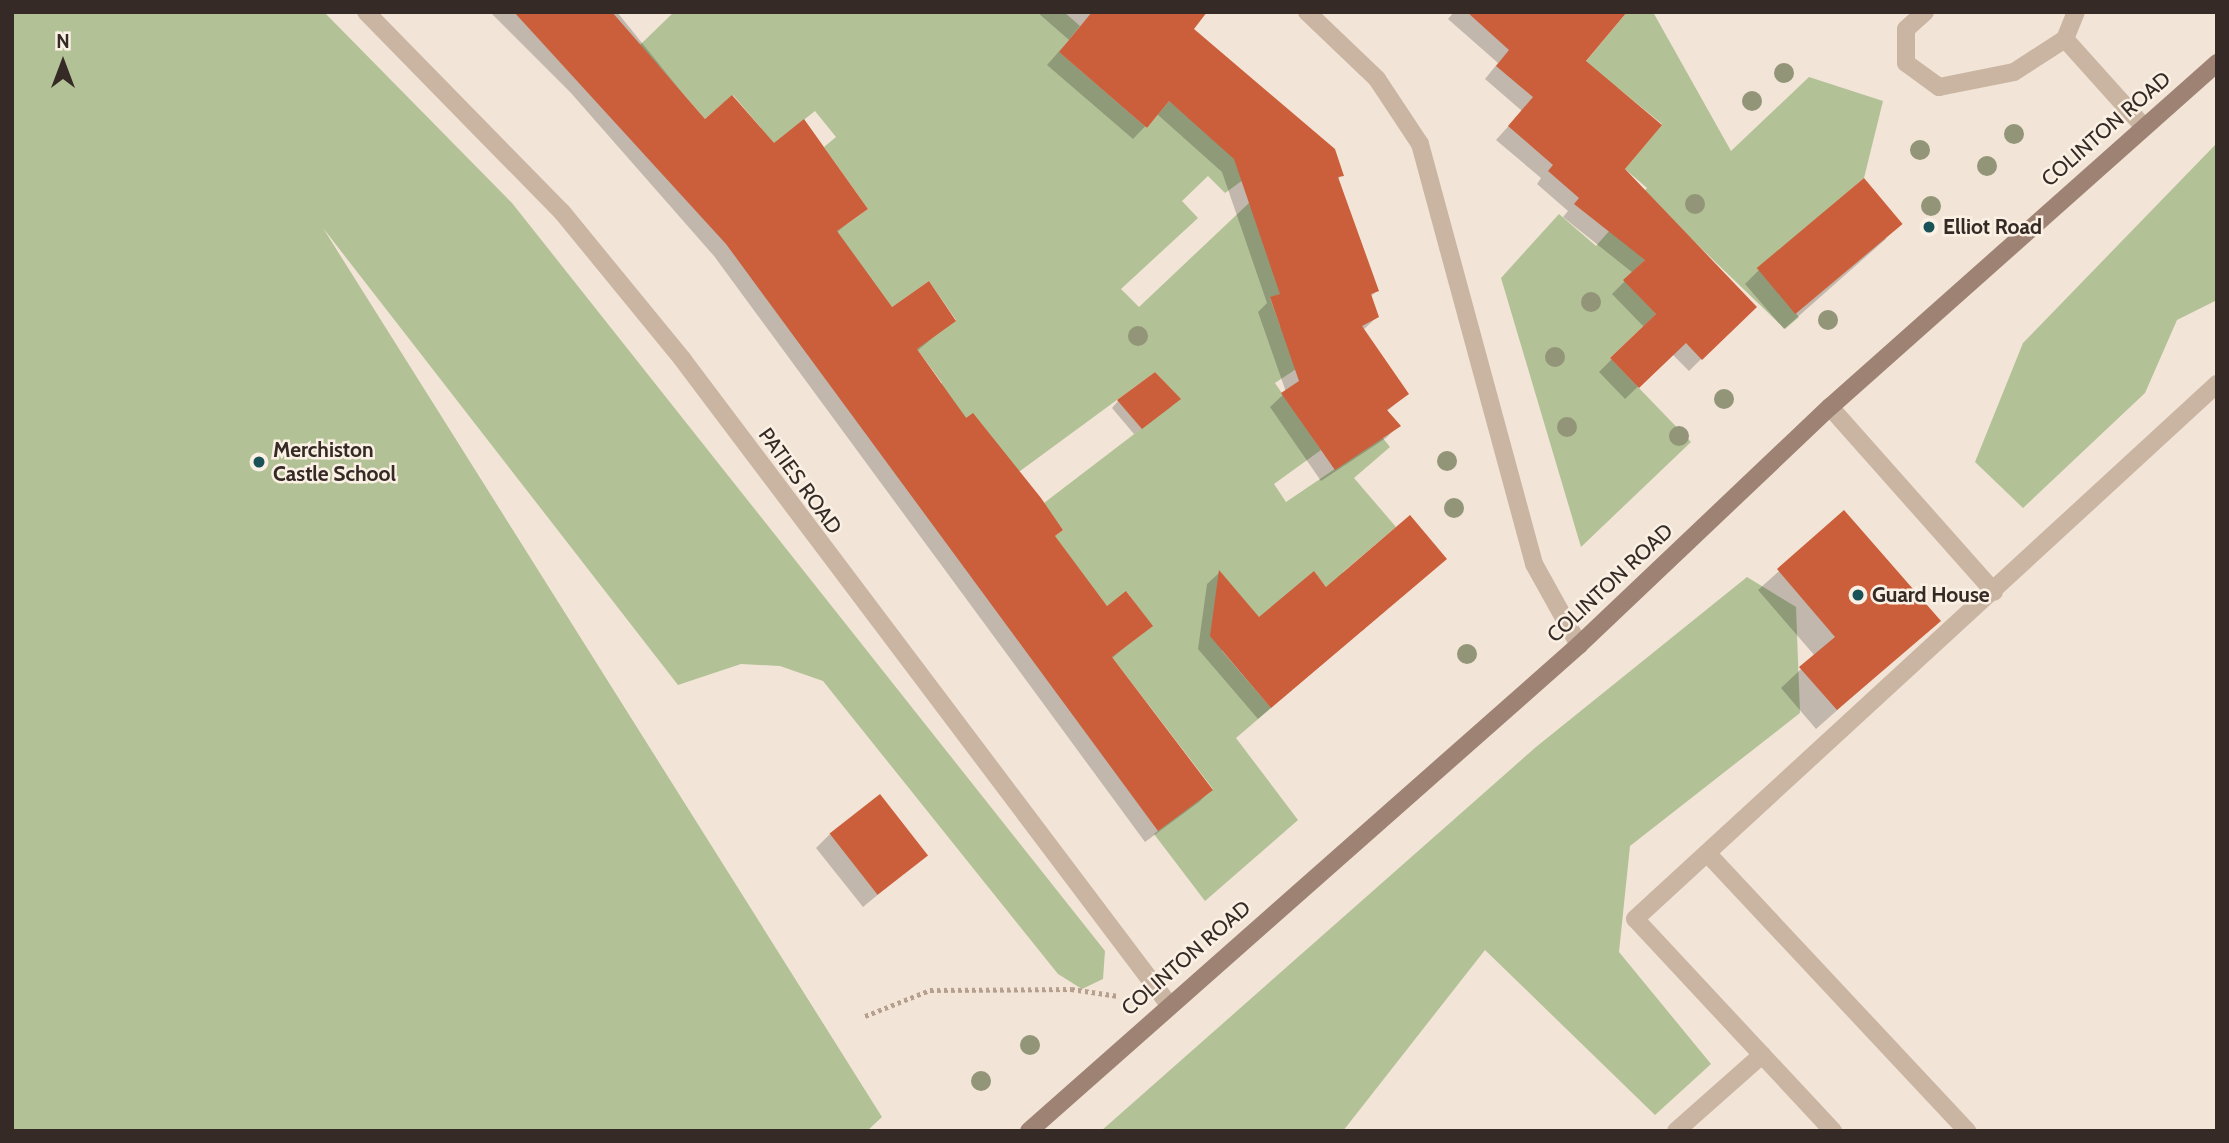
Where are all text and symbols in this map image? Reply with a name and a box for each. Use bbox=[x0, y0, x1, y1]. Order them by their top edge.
north arrow bbox=[28, 28, 98, 98]
text: N bbox=[56, 30, 70, 53]
street label: COLINTON ROAD bbox=[2036, 66, 2176, 192]
place label: Elliot Road bbox=[1943, 214, 2042, 240]
marker: Elliot Road bbox=[1921, 219, 1937, 235]
street label: PATIES ROAD bbox=[753, 423, 847, 539]
place label: Merchiston Castle School bbox=[273, 437, 396, 487]
marker: Merchiston Castle School bbox=[251, 454, 267, 470]
street label: COLINTON ROAD bbox=[1542, 518, 1678, 648]
place label: Guard House bbox=[1872, 582, 1990, 608]
marker: Guard House bbox=[1850, 587, 1866, 603]
street label: COLINTON ROAD bbox=[1116, 895, 1256, 1021]

